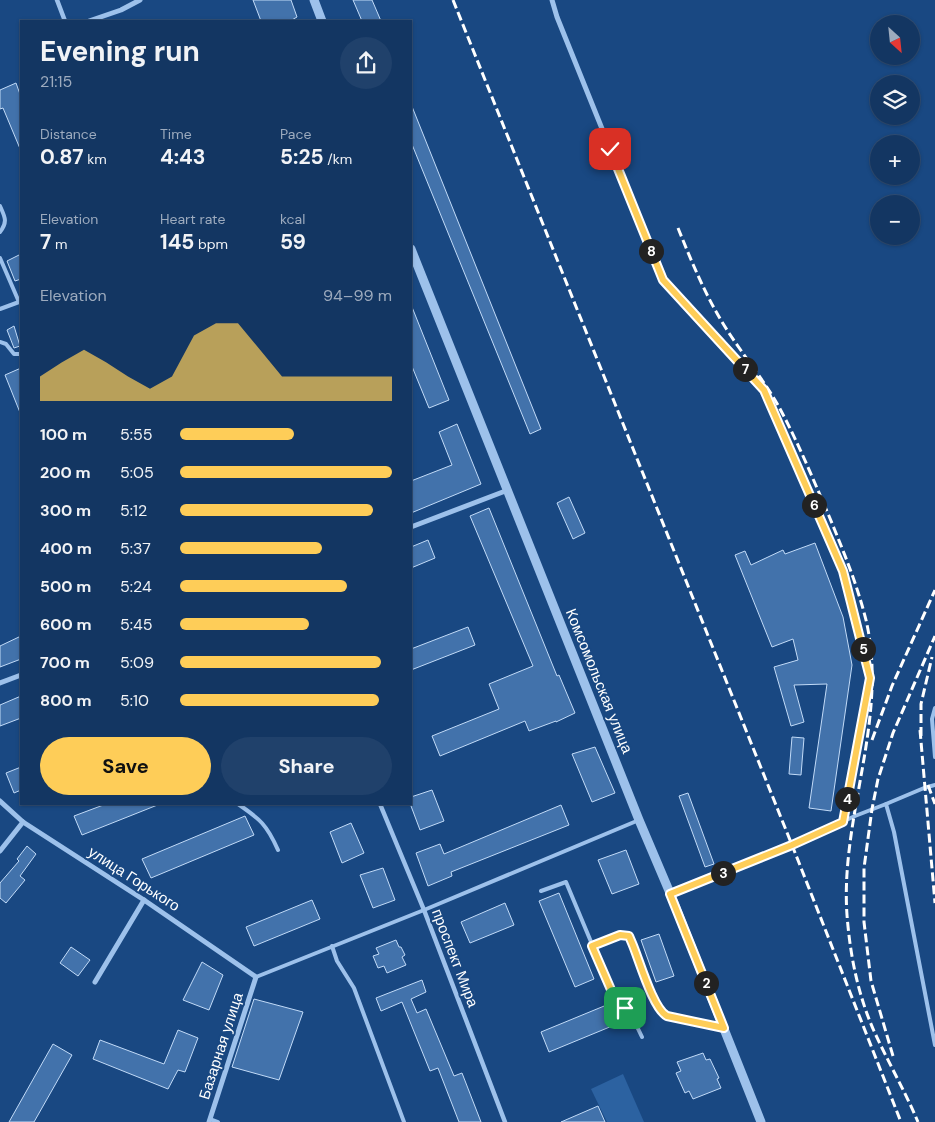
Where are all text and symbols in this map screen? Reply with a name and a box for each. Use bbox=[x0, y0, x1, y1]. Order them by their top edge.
north arrow bbox=[870, 15, 920, 65]
map controls bbox=[870, 15, 920, 245]
text: Evening run bbox=[40, 33, 200, 70]
button: share bbox=[340, 37, 392, 89]
text: 21:15 bbox=[40, 71, 72, 92]
button: layers bbox=[870, 75, 920, 125]
text: Distance bbox=[40, 125, 97, 143]
text: Time bbox=[160, 125, 192, 143]
text: Pace bbox=[280, 125, 311, 143]
pin bbox=[589, 128, 631, 170]
icon: check bbox=[596, 135, 624, 163]
button: + bbox=[870, 135, 920, 185]
text: 0.87 bbox=[40, 143, 84, 171]
text: 4:43 bbox=[160, 143, 205, 171]
text: 5:25 bbox=[280, 143, 324, 171]
text: km bbox=[84, 150, 107, 168]
text: /km bbox=[324, 150, 352, 168]
button: − bbox=[870, 195, 920, 245]
text: Elevation bbox=[40, 210, 98, 228]
text: Heart rate bbox=[160, 210, 225, 228]
text: kcal bbox=[280, 210, 305, 228]
text: 7 bbox=[40, 228, 51, 256]
text: 145 bbox=[160, 228, 194, 256]
text: 59 bbox=[280, 228, 306, 256]
text: m bbox=[51, 235, 67, 253]
text: bpm bbox=[194, 235, 228, 253]
pin: 8 bbox=[638, 238, 664, 264]
text: 8 bbox=[647, 242, 656, 260]
text: Elevation bbox=[40, 285, 107, 306]
text: 94–99 m bbox=[323, 285, 392, 306]
pin: 7 bbox=[732, 356, 758, 382]
text: 7 bbox=[742, 360, 749, 378]
text: 100 m bbox=[40, 424, 87, 445]
text: 5:55 bbox=[120, 424, 153, 445]
text: 200 m bbox=[40, 462, 91, 483]
text: 5:05 bbox=[120, 462, 154, 483]
pin: 6 bbox=[802, 492, 826, 518]
text: 6 bbox=[810, 496, 819, 514]
text: 300 m bbox=[40, 500, 91, 521]
text: 5:12 bbox=[120, 500, 147, 521]
text: 400 m bbox=[40, 538, 92, 559]
text: 5:37 bbox=[120, 538, 151, 559]
text: 500 m bbox=[40, 576, 91, 597]
text: 5:24 bbox=[120, 576, 152, 597]
street label: Комсомольская улица bbox=[561, 606, 637, 757]
text: 600 m bbox=[40, 614, 92, 635]
text: 5:45 bbox=[120, 614, 152, 635]
pin: 5 bbox=[850, 636, 876, 662]
text: 5 bbox=[859, 640, 868, 658]
text: 700 m bbox=[40, 652, 90, 673]
text: 5:09 bbox=[120, 652, 154, 673]
text: 800 m bbox=[40, 690, 91, 711]
text: 5:10 bbox=[120, 690, 149, 711]
button: Save bbox=[40, 737, 211, 795]
button: Share bbox=[221, 737, 392, 795]
pin: 4 bbox=[834, 786, 860, 812]
text: 4 bbox=[843, 790, 852, 808]
street label: улица Горького bbox=[84, 842, 184, 916]
pin: 3 bbox=[710, 860, 736, 886]
text: 3 bbox=[719, 864, 728, 882]
street label: проспект Мира bbox=[427, 906, 483, 1011]
pin: 2 bbox=[694, 970, 718, 996]
text: 2 bbox=[702, 974, 711, 992]
pin bbox=[604, 987, 646, 1029]
street label: Базарная улица bbox=[194, 989, 248, 1102]
icon: arrive bbox=[611, 994, 639, 1022]

